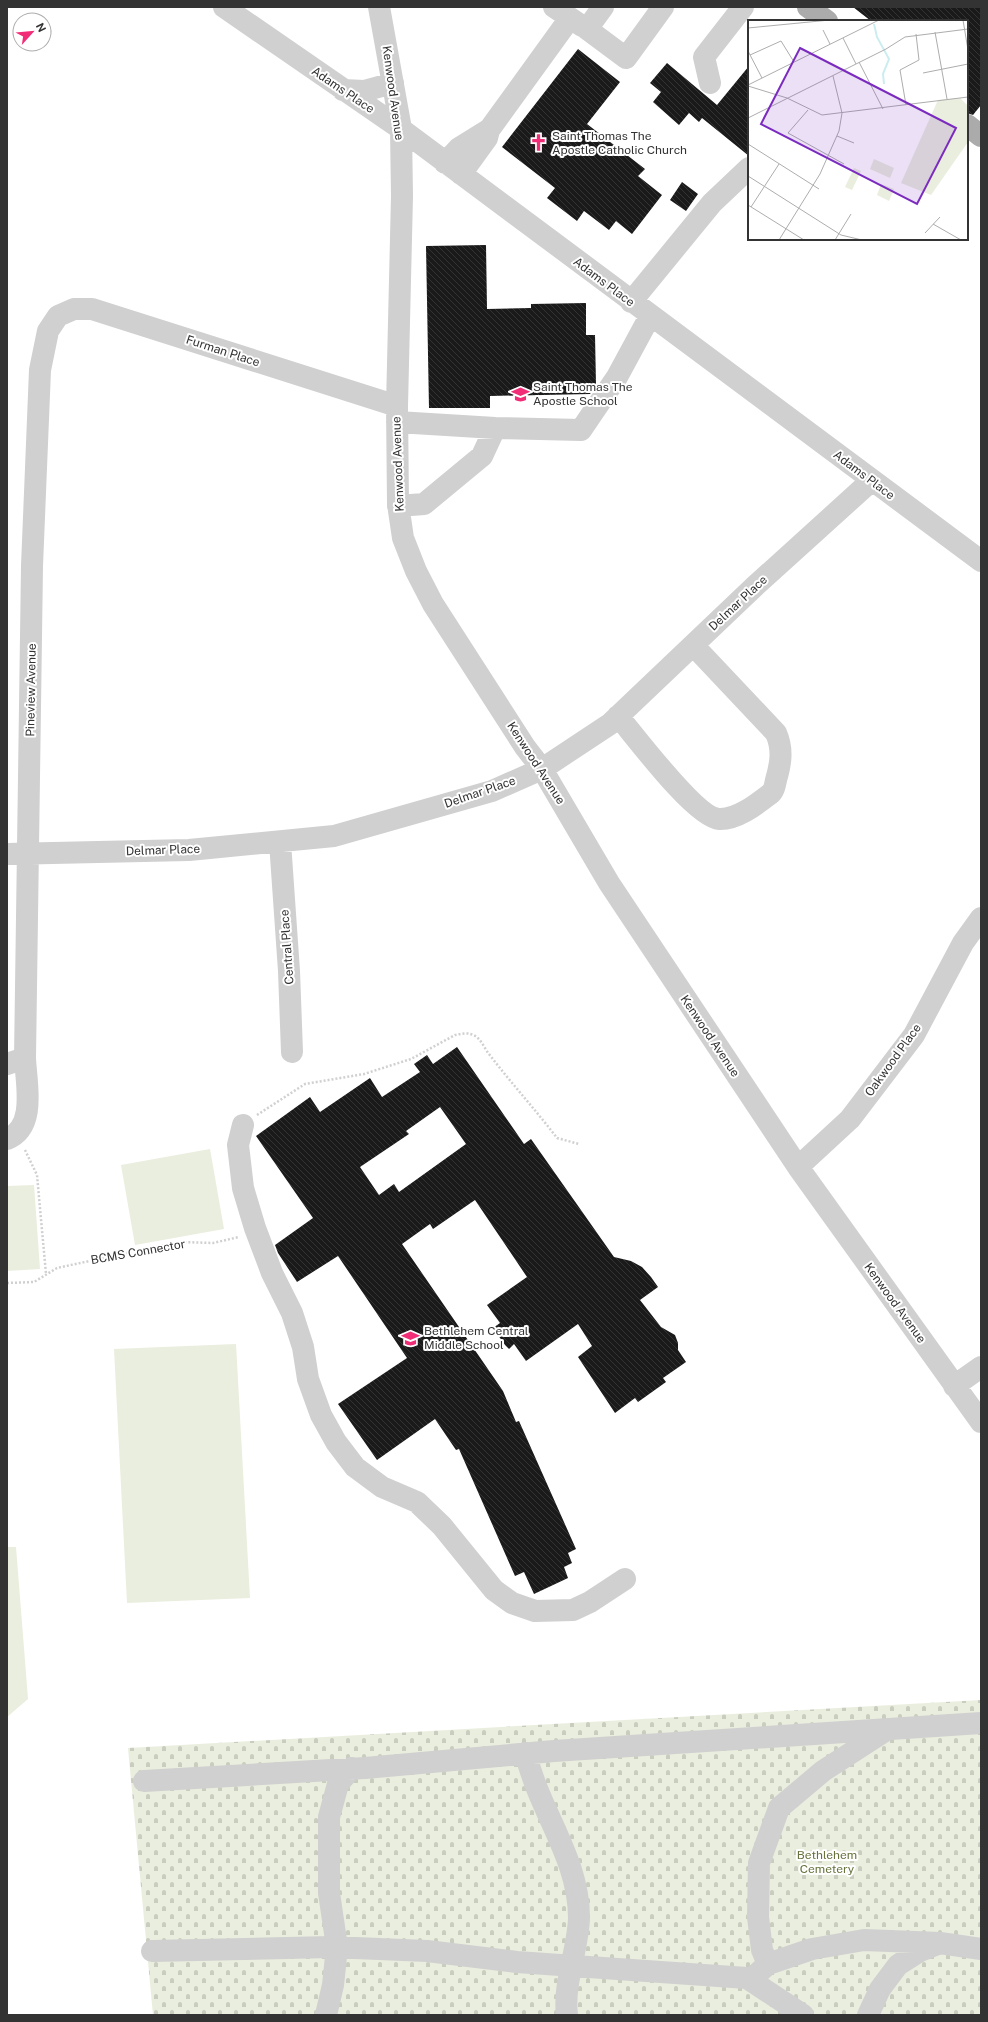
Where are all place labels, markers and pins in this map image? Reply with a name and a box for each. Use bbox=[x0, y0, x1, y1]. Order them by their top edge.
place label: Saint Thomas The Apostle Catholic Church bbox=[552, 129, 687, 157]
church icon: Saint Thomas The Apostle Catholic Church bbox=[529, 133, 549, 153]
place label: Saint Thomas The Apostle School bbox=[533, 380, 633, 408]
school or university icon: Saint Thomas The Apostle School bbox=[510, 384, 530, 404]
place label: Bethlehem Central Middle School bbox=[424, 1324, 529, 1352]
school or university icon: Bethlehem Central Middle School bbox=[401, 1328, 421, 1348]

